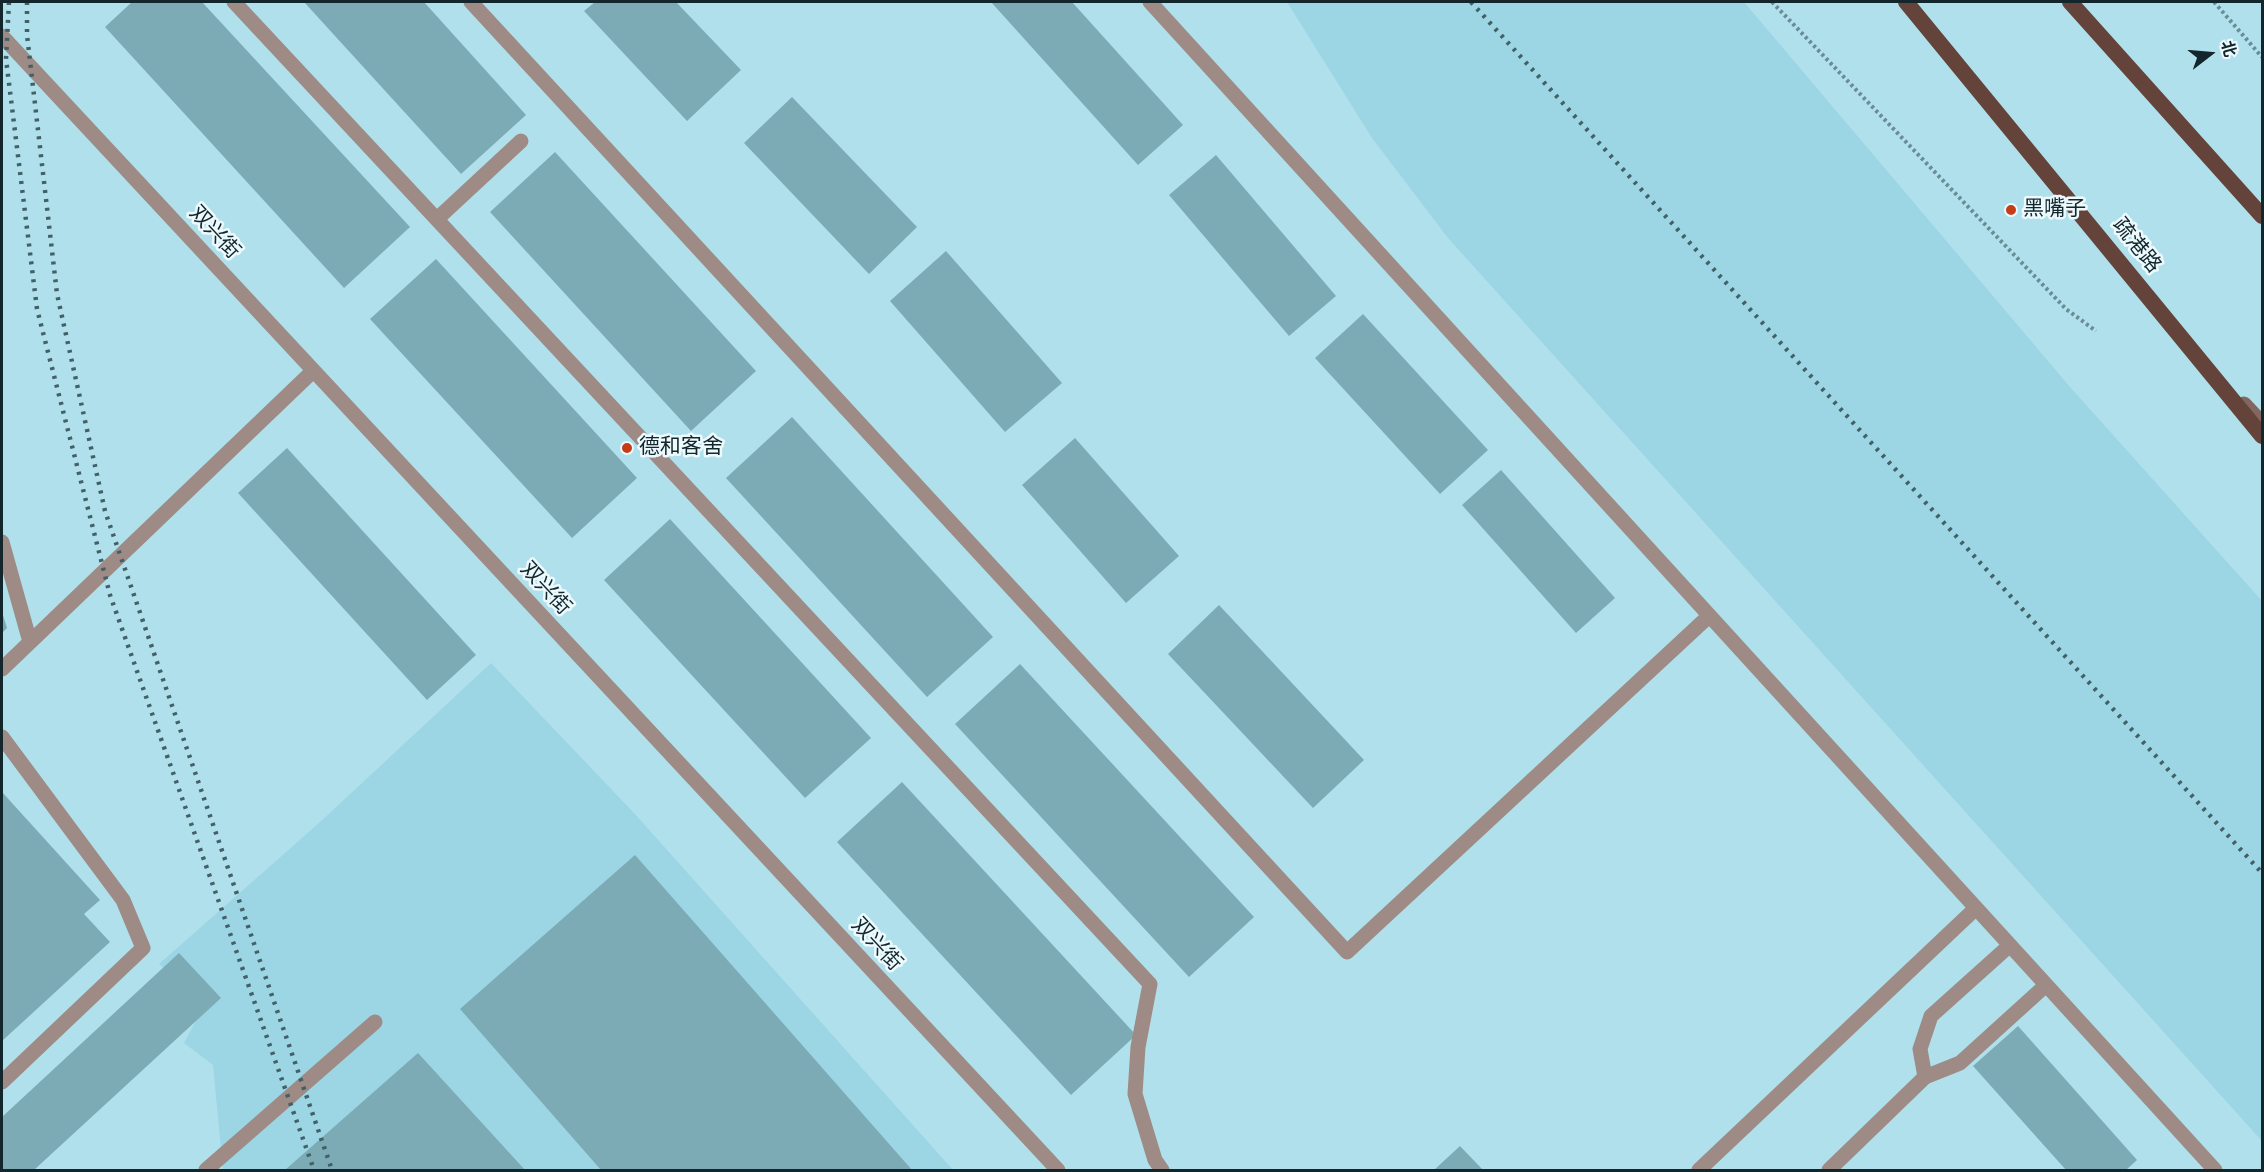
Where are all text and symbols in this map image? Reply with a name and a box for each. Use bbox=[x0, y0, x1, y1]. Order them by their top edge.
north arrow bbox=[2180, 24, 2240, 84]
text: 北 bbox=[2216, 39, 2239, 59]
place label: 黑嘴子 bbox=[2023, 197, 2086, 223]
street label: 双兴街 bbox=[183, 201, 245, 265]
marker: 黑嘴子 bbox=[2004, 203, 2018, 217]
street label: 疏港路 bbox=[2106, 214, 2166, 278]
place label: 德和客舍 bbox=[639, 435, 723, 461]
marker: 德和客舍 bbox=[620, 441, 634, 455]
street label: 双兴街 bbox=[514, 557, 576, 621]
street label: 双兴街 bbox=[845, 913, 907, 977]

